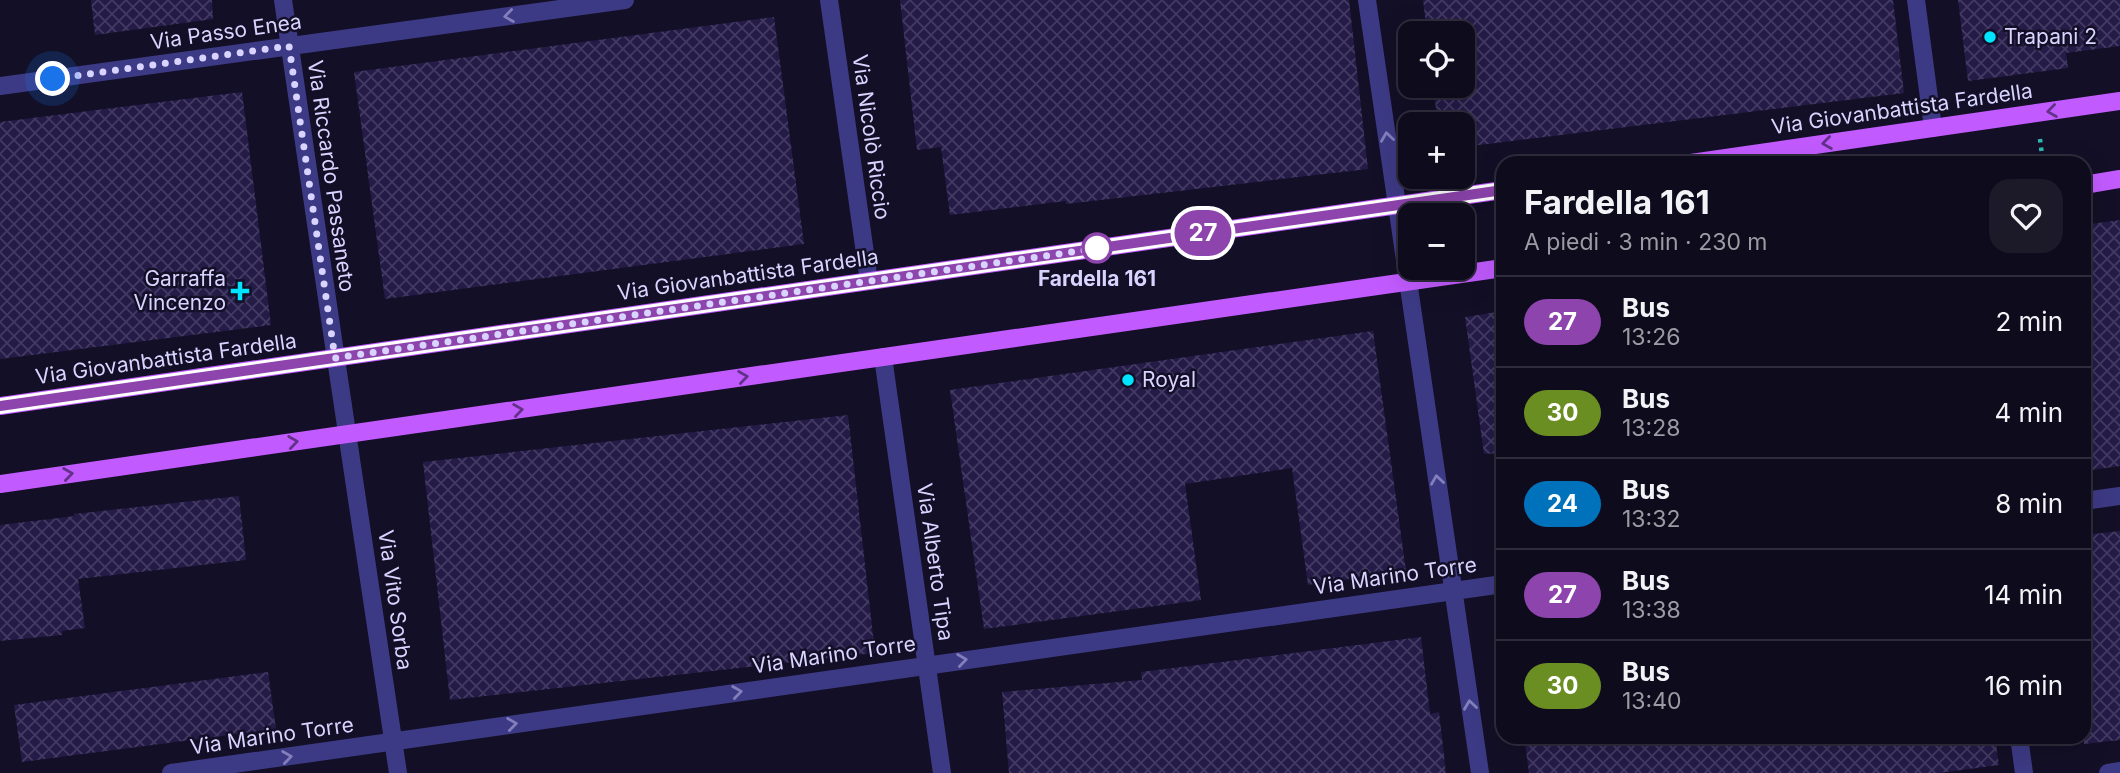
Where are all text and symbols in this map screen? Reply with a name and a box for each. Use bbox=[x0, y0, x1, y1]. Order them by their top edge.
one-way arrow bbox=[503, 8, 515, 23]
street label: Via Passo Enea bbox=[149, 9, 303, 54]
map controls bbox=[1398, 21, 1475, 280]
button: locate bbox=[1398, 21, 1475, 98]
place label: Trapani 2 bbox=[2004, 24, 2097, 49]
marker: Trapani 2 bbox=[1982, 29, 1998, 45]
street label: Via Nicolò Riccio bbox=[848, 53, 895, 221]
street label: Via Riccardo Passaneto bbox=[303, 58, 360, 293]
your location bbox=[35, 61, 70, 96]
street label: Via Giovanbattista Fardella bbox=[1770, 78, 2034, 139]
one-way arrow bbox=[2047, 103, 2058, 118]
button: + bbox=[1398, 112, 1475, 189]
one-way arrow bbox=[1380, 131, 1395, 143]
one-way arrow bbox=[1821, 135, 1833, 150]
button: heart bbox=[1989, 179, 2063, 253]
text: Fardella 161 bbox=[1524, 182, 1710, 222]
button: − bbox=[1398, 203, 1475, 280]
line badge: 27 bbox=[1172, 210, 1234, 256]
text: 27 bbox=[1188, 218, 1218, 247]
text: A piedi · 3 min · 230 m bbox=[1524, 228, 1768, 256]
marker: Fardella 161 bbox=[1082, 233, 1112, 263]
street label: Via Giovanbattista Fardella bbox=[616, 244, 880, 305]
place label: Garraffa Vincenzo bbox=[133, 266, 226, 315]
place label: Fardella 161 bbox=[1038, 266, 1156, 291]
marker: Garraffa Vincenzo bbox=[232, 283, 248, 299]
text: Bus bbox=[1622, 292, 1670, 323]
text: 2 min bbox=[1995, 306, 2063, 337]
text: 27 bbox=[1548, 307, 1577, 336]
text: 13:26 bbox=[1622, 323, 1680, 351]
street label: Via Giovanbattista Fardella bbox=[34, 328, 298, 389]
place label: Royal bbox=[1142, 367, 1196, 392]
one-way arrow bbox=[737, 370, 749, 385]
marker: Royal bbox=[1120, 372, 1136, 388]
text: Bus bbox=[1622, 383, 1670, 414]
text: 4 min bbox=[1994, 397, 2063, 428]
text: 30 bbox=[1547, 398, 1578, 427]
one-way arrow bbox=[512, 402, 524, 417]
text: 13:28 bbox=[1622, 414, 1680, 442]
one-way arrow bbox=[287, 435, 299, 450]
one-way arrow bbox=[62, 467, 73, 482]
one-way arrow bbox=[1430, 474, 1445, 486]
text: Bus bbox=[1622, 474, 1670, 505]
street label: Via Alberto Tipa bbox=[912, 482, 959, 642]
text: 8 min bbox=[1995, 488, 2063, 519]
text: 24 bbox=[1547, 489, 1578, 518]
text: 13:32 bbox=[1622, 505, 1680, 533]
street label: Via Vito Sorba bbox=[373, 528, 418, 672]
street label: Via Marino Torre bbox=[1312, 552, 1478, 599]
text: Bus bbox=[1622, 565, 1670, 596]
text: 14 min bbox=[1984, 579, 2063, 610]
text: 27 bbox=[1548, 580, 1577, 609]
text: 13:38 bbox=[1622, 596, 1681, 624]
street label: Via Marino Torre bbox=[751, 631, 917, 678]
one-way arrow bbox=[956, 653, 968, 668]
text: Bus bbox=[1622, 656, 1670, 687]
text: 16 min bbox=[1985, 670, 2063, 701]
text: 30 bbox=[1547, 671, 1578, 700]
one-way arrow bbox=[731, 685, 743, 700]
text: 13:40 bbox=[1622, 687, 1682, 715]
one-way arrow bbox=[1463, 700, 1478, 711]
street label: Via Marino Torre bbox=[189, 712, 355, 759]
one-way arrow bbox=[506, 717, 518, 732]
one-way arrow bbox=[281, 749, 292, 764]

